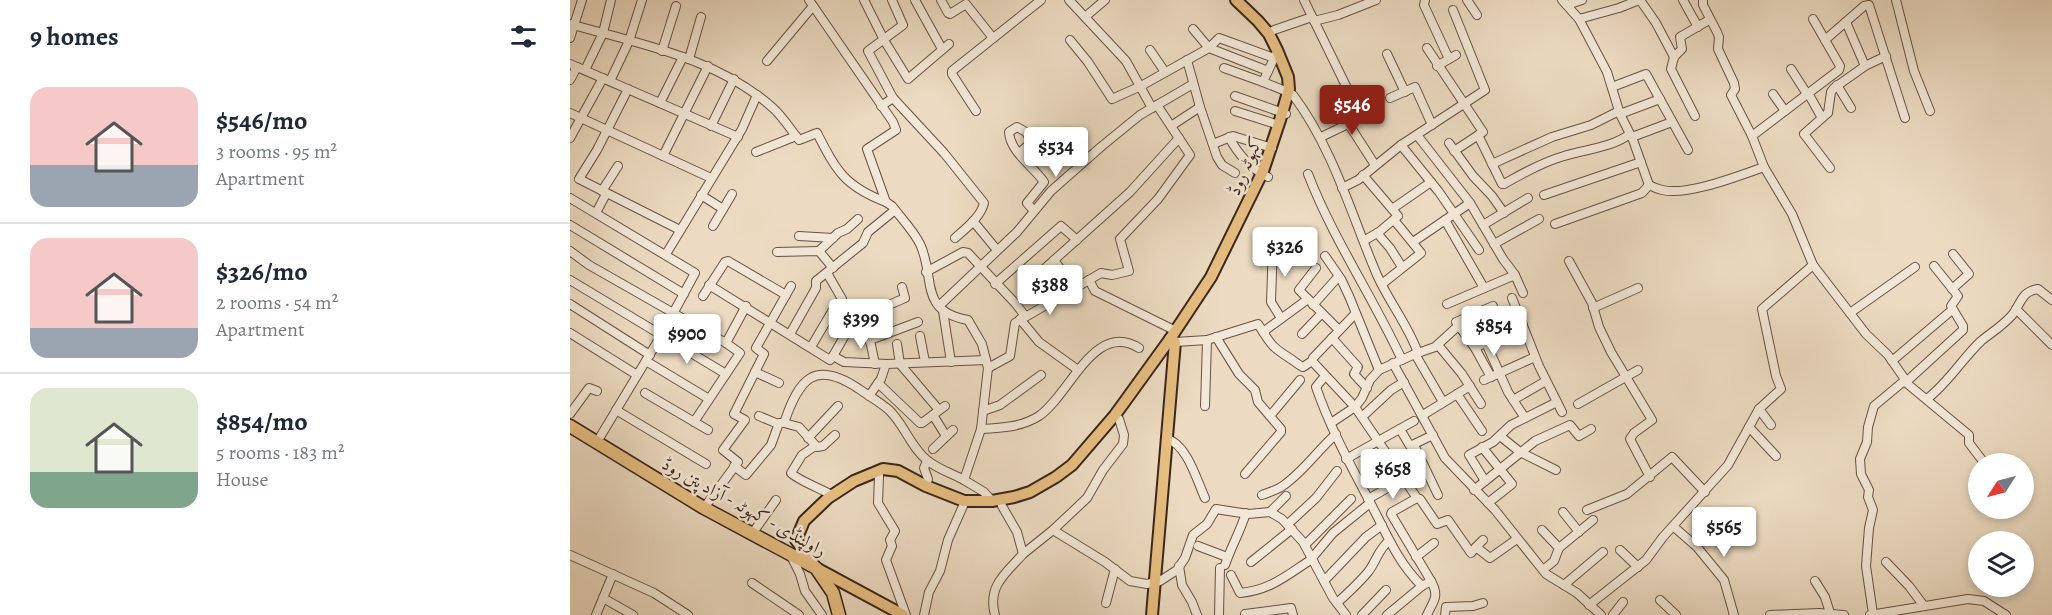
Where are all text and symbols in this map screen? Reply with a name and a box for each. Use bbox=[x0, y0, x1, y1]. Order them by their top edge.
text: 9 homes bbox=[30, 19, 119, 54]
icon: filters bbox=[507, 20, 540, 53]
pin: $546 bbox=[1316, 85, 1388, 136]
text: $546 bbox=[1334, 91, 1370, 118]
text: $546/mo bbox=[216, 103, 307, 138]
icon: home bbox=[78, 111, 150, 183]
pin: $534 bbox=[1020, 127, 1092, 178]
text: $534 bbox=[1038, 133, 1074, 160]
street label: کہوٹہ روڈ bbox=[1222, 133, 1268, 199]
text: 3 rooms · 95 m² bbox=[216, 138, 337, 165]
text: Apartment bbox=[216, 165, 305, 192]
pin: $326 bbox=[1249, 227, 1321, 278]
text: $326 bbox=[1267, 233, 1303, 260]
text: $326/mo bbox=[216, 254, 308, 289]
icon: home bbox=[78, 262, 150, 334]
pin: $388 bbox=[1014, 265, 1086, 316]
text: $388 bbox=[1031, 271, 1069, 298]
text: 2 rooms · 54 m² bbox=[216, 289, 338, 316]
pin: $399 bbox=[825, 299, 897, 350]
text: $399 bbox=[843, 305, 879, 332]
pin: $854 bbox=[1458, 306, 1530, 357]
text: $854 bbox=[1476, 312, 1512, 339]
pin: $900 bbox=[651, 314, 723, 365]
text: Apartment bbox=[216, 316, 305, 343]
text: $900 bbox=[668, 320, 706, 347]
text: $854/mo bbox=[216, 404, 308, 439]
icon: home bbox=[78, 412, 150, 484]
text: 5 rooms · 183 m² bbox=[216, 439, 345, 466]
pin: $658 bbox=[1357, 449, 1429, 500]
street label: راولپنڈی - کہوٹہ - آزاد پتن روڈ bbox=[657, 452, 830, 563]
north arrow bbox=[1968, 453, 2034, 519]
map controls bbox=[1968, 453, 2034, 597]
text: $658 bbox=[1375, 455, 1411, 482]
text: House bbox=[216, 466, 268, 493]
pin: $565 bbox=[1688, 507, 1760, 558]
text: $565 bbox=[1706, 513, 1742, 540]
button: layers bbox=[1968, 531, 2034, 597]

